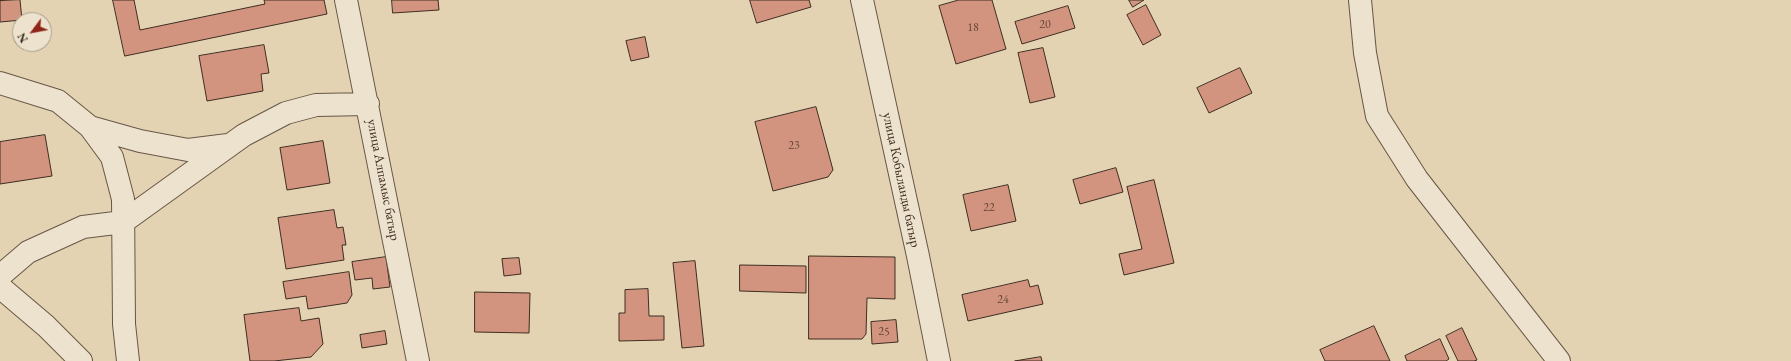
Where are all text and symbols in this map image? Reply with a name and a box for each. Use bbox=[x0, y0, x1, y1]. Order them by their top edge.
north arrow bbox=[12, 12, 52, 52]
house number: 20 bbox=[1039, 18, 1051, 32]
house number: 18 bbox=[967, 21, 979, 35]
text: N bbox=[14, 30, 31, 45]
street label: улица Кобыланды батыр bbox=[879, 111, 923, 249]
street label: улица Алпамыс батыр bbox=[363, 118, 403, 242]
house number: 23 bbox=[788, 139, 800, 153]
house number: 22 bbox=[983, 201, 995, 215]
house number: 24 bbox=[997, 293, 1009, 307]
house number: 25 bbox=[878, 325, 890, 339]

